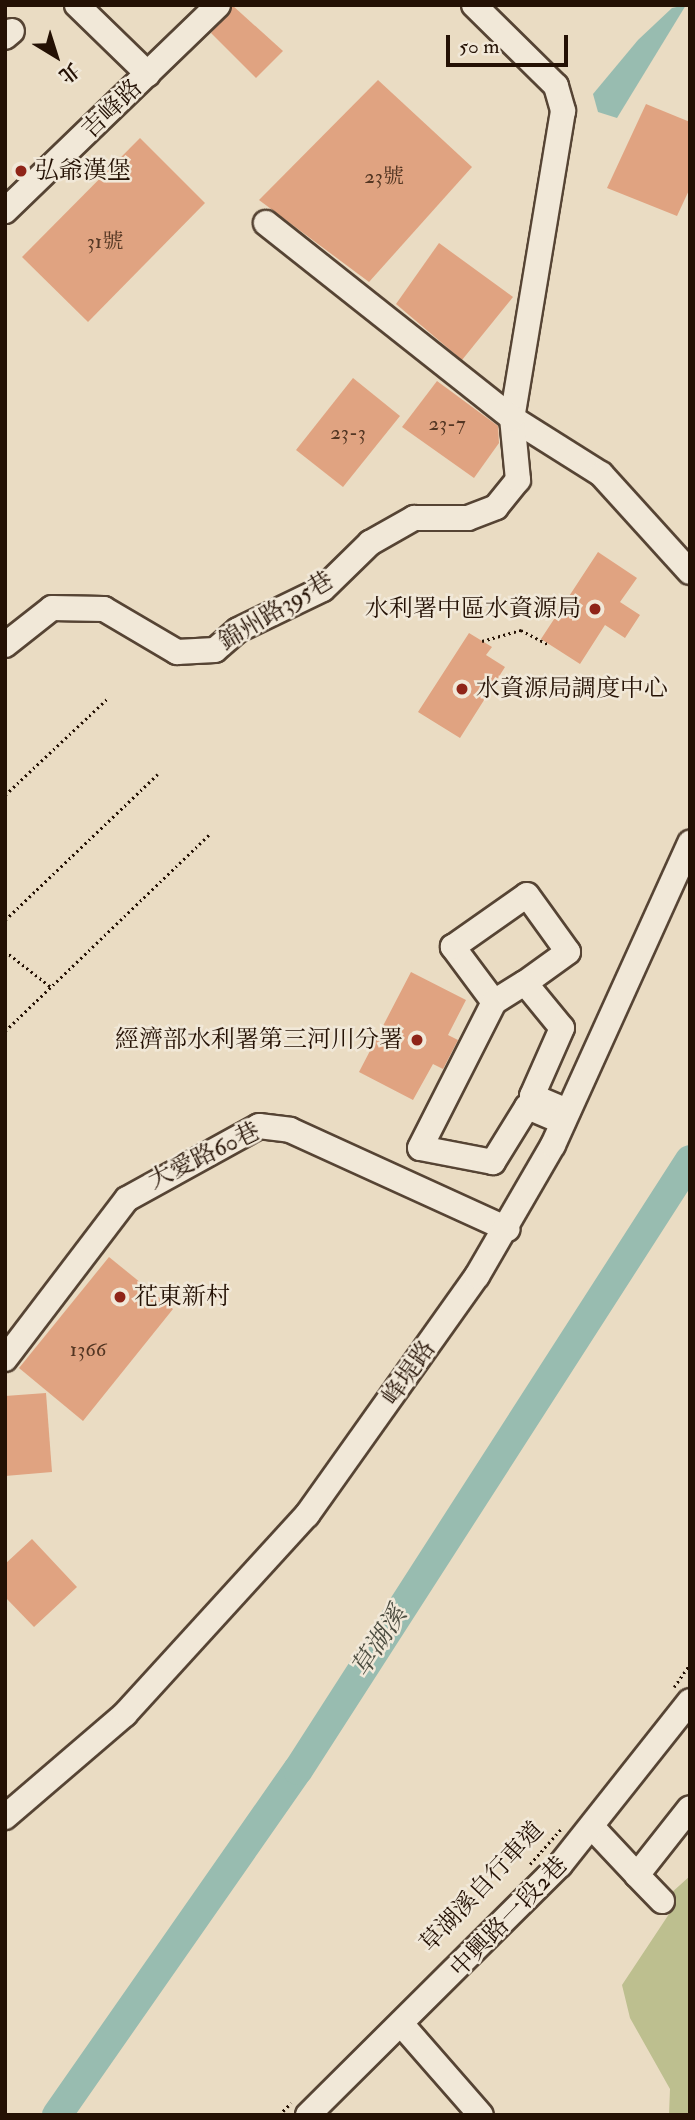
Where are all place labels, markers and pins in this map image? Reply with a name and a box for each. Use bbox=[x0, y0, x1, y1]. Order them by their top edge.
place label: 弘爺漢堡 bbox=[35, 157, 131, 185]
marker: 弘爺漢堡 bbox=[13, 163, 29, 179]
place label: 水利署中區水資源局 bbox=[365, 595, 581, 623]
marker: 水利署中區水資源局 bbox=[587, 601, 603, 617]
place label: 水資源局調度中心 bbox=[476, 675, 668, 703]
marker: 水資源局調度中心 bbox=[454, 681, 470, 697]
place label: 經濟部水利署第三河川分署 bbox=[115, 1026, 403, 1054]
marker: 經濟部水利署第三河川分署 bbox=[409, 1032, 425, 1048]
place label: 花東新村 bbox=[134, 1283, 230, 1311]
marker: 花東新村 bbox=[112, 1289, 128, 1305]

